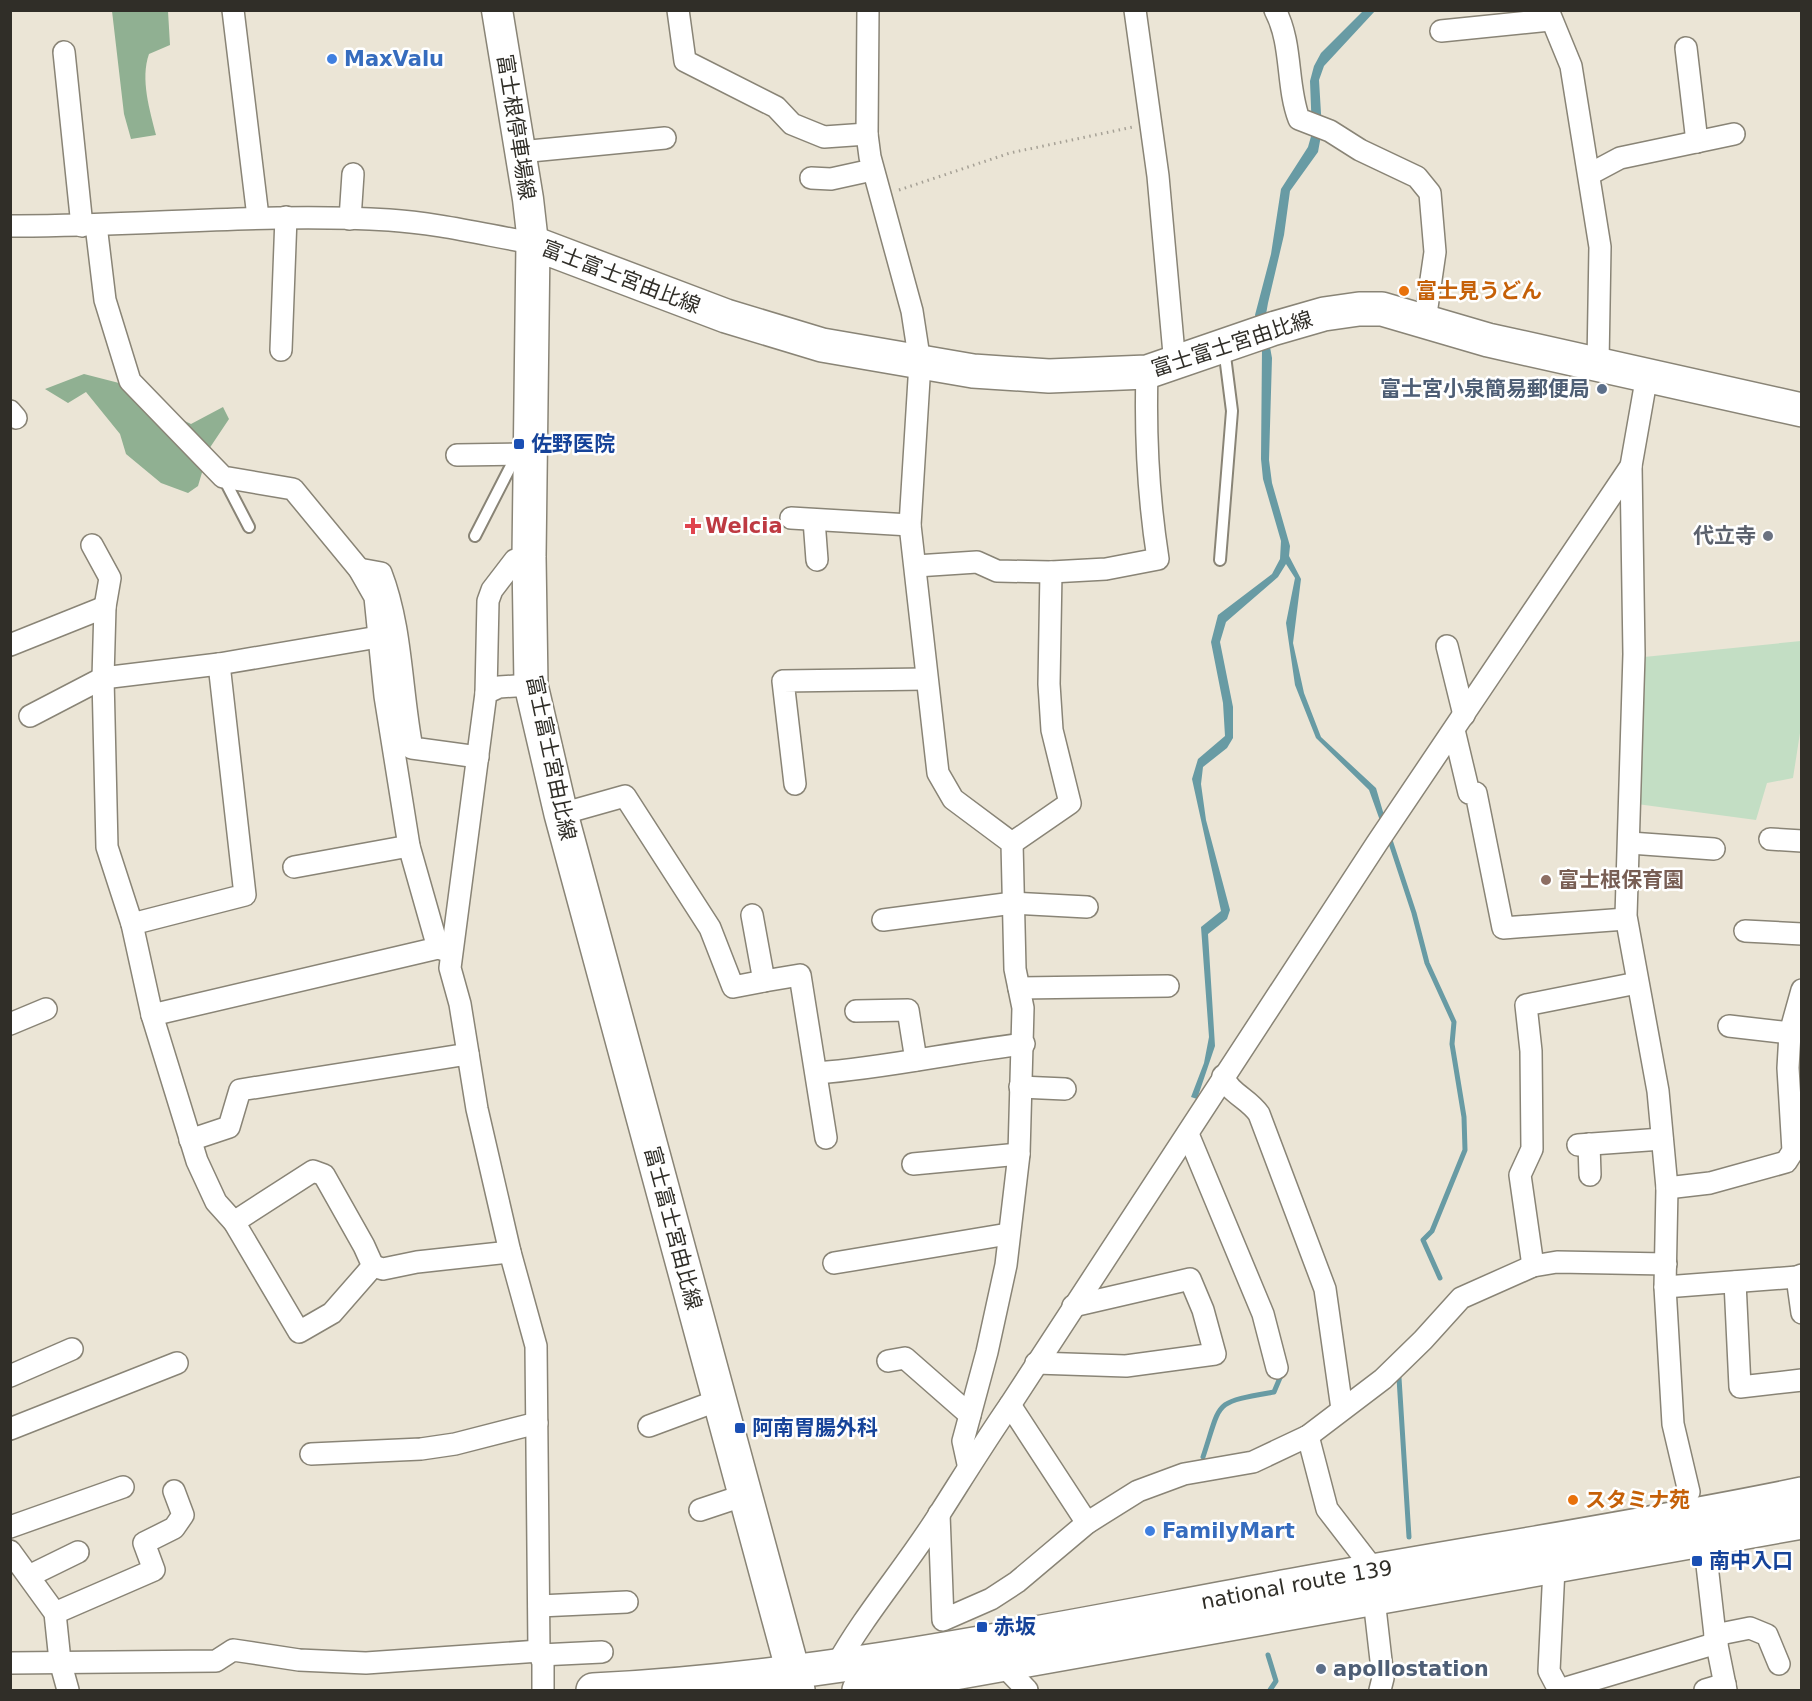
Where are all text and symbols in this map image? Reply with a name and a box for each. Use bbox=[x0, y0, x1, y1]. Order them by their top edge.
place label: MaxValu bbox=[344, 47, 444, 71]
marker: MaxValu bbox=[325, 52, 339, 66]
street label: 富士根停車場線 bbox=[493, 53, 539, 201]
street label: 富士富士宮由比線 bbox=[538, 236, 704, 318]
place label: 富士見うどん bbox=[1416, 279, 1542, 303]
marker: 富士見うどん bbox=[1397, 284, 1411, 298]
street label: 富士富士宮由比線 bbox=[1148, 307, 1316, 381]
place label: 富士宮小泉簡易郵便局 bbox=[1380, 377, 1590, 401]
marker: 富士宮小泉簡易郵便局 bbox=[1595, 382, 1609, 396]
place label: 佐野医院 bbox=[531, 432, 615, 456]
marker: 佐野医院 bbox=[512, 437, 526, 451]
place label: Welcia bbox=[705, 514, 783, 538]
marker: Welcia bbox=[686, 519, 700, 533]
place label: 代立寺 bbox=[1693, 524, 1756, 548]
marker: 代立寺 bbox=[1761, 529, 1775, 543]
street label: 富士富士宮由比線 bbox=[522, 673, 580, 843]
place label: 富士根保育園 bbox=[1558, 868, 1684, 892]
marker: 富士根保育園 bbox=[1539, 873, 1553, 887]
street label: 富士富士宮由比線 bbox=[640, 1144, 706, 1312]
place label: 阿南胃腸外科 bbox=[752, 1416, 878, 1440]
marker: 阿南胃腸外科 bbox=[733, 1421, 747, 1435]
place label: スタミナ苑 bbox=[1585, 1488, 1690, 1512]
marker: スタミナ苑 bbox=[1566, 1493, 1580, 1507]
place label: FamilyMart bbox=[1162, 1519, 1295, 1543]
marker: FamilyMart bbox=[1143, 1524, 1157, 1538]
place label: 南中入口 bbox=[1709, 1549, 1793, 1573]
marker: 南中入口 bbox=[1690, 1554, 1704, 1568]
street label: national route 139 bbox=[1199, 1556, 1394, 1614]
place label: 赤坂 bbox=[994, 1615, 1036, 1639]
marker: 赤坂 bbox=[975, 1620, 989, 1634]
place label: apollostation bbox=[1333, 1657, 1489, 1681]
marker: apollostation bbox=[1314, 1662, 1328, 1676]

